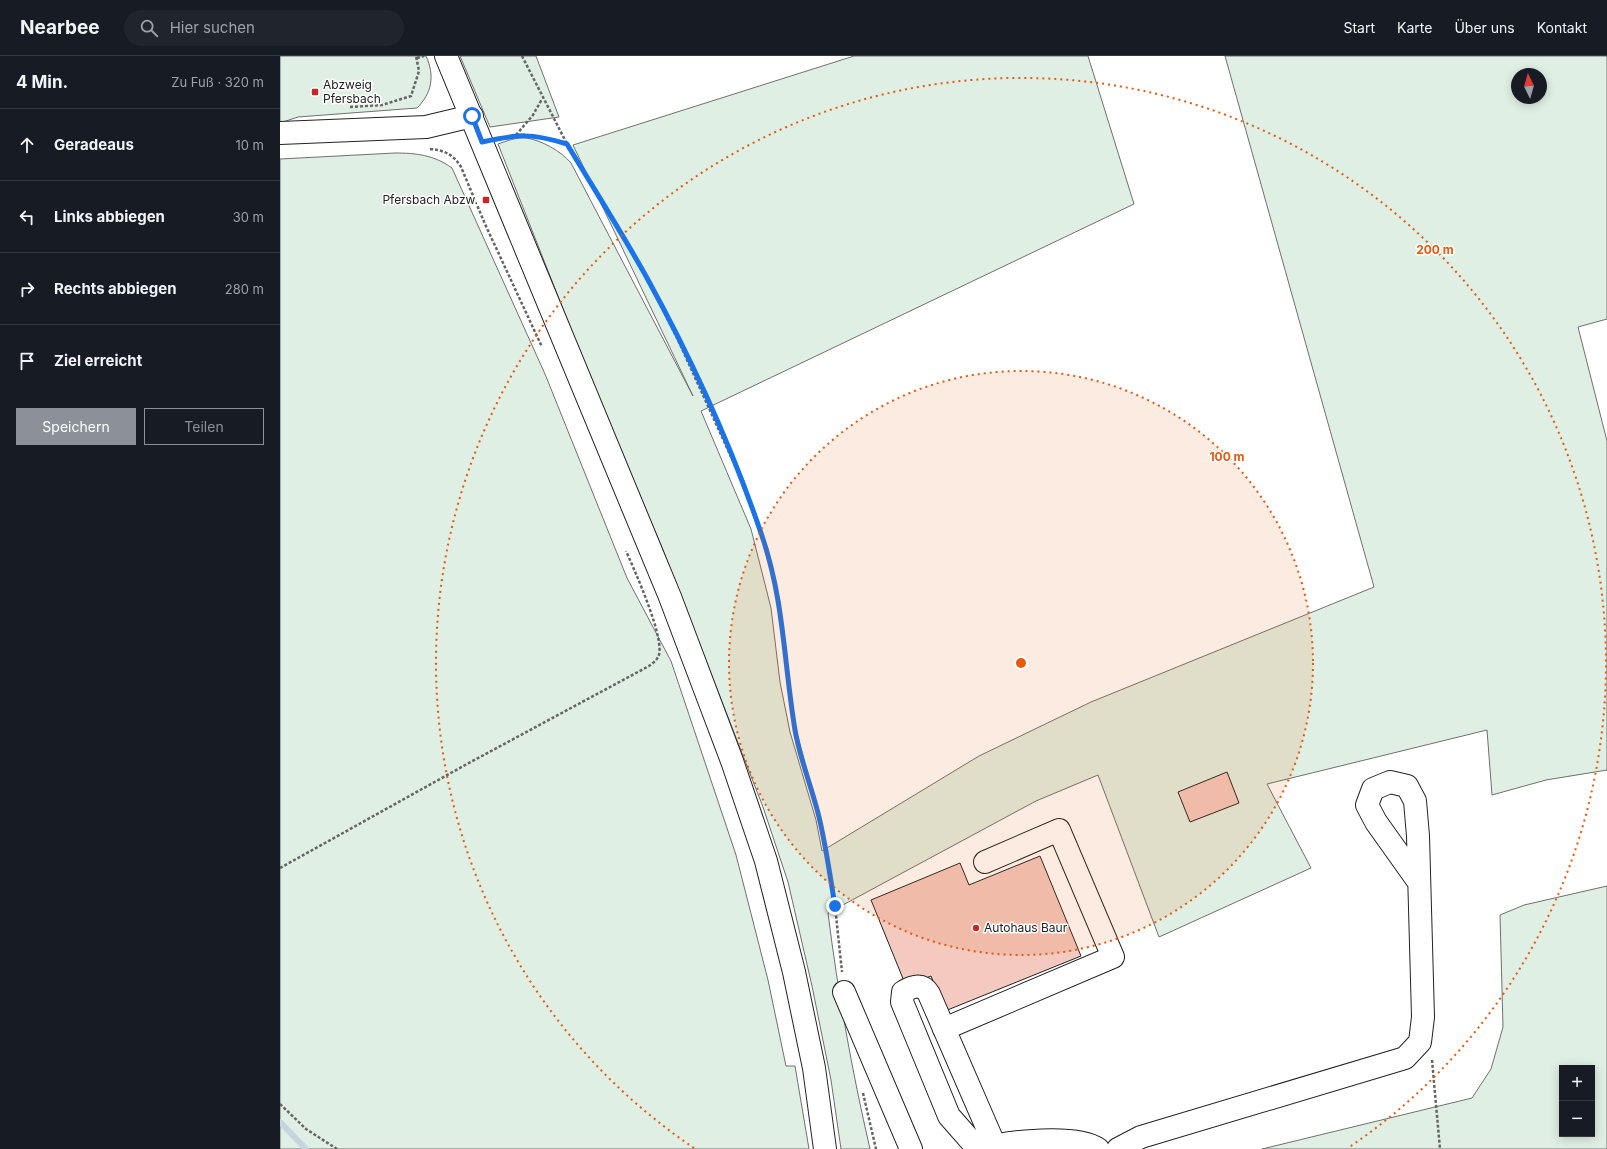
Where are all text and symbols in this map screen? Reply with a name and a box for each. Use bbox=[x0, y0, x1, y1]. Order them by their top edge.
search box bbox=[124, 10, 404, 46]
text: Nearbee bbox=[20, 16, 100, 39]
icon: search bbox=[138, 17, 160, 39]
text: Hier suchen bbox=[170, 18, 255, 37]
text: Start bbox=[1343, 19, 1375, 36]
text: Karte bbox=[1397, 19, 1432, 36]
text: Über uns bbox=[1454, 19, 1515, 36]
text: Kontakt bbox=[1537, 19, 1587, 36]
north arrow bbox=[1511, 68, 1547, 104]
text: 4 Min. bbox=[16, 72, 68, 92]
text: Zu Fuß · 320 m bbox=[171, 74, 264, 90]
place label: Abzweig Pfersbach bbox=[323, 77, 381, 106]
marker: Abzweig Pfersbach bbox=[310, 87, 320, 97]
route start bbox=[463, 107, 481, 125]
icon: ahead bbox=[16, 134, 38, 156]
text: Geradeaus bbox=[54, 135, 134, 154]
text: 10 m bbox=[235, 137, 264, 153]
place label: Pfersbach Abzw. bbox=[382, 192, 478, 207]
marker: Pfersbach Abzw. bbox=[481, 195, 491, 205]
icon: left bbox=[16, 206, 38, 228]
text: Links abbiegen bbox=[54, 207, 165, 226]
text: 30 m bbox=[233, 209, 264, 225]
text: 200 m bbox=[1416, 242, 1454, 257]
icon: right bbox=[16, 278, 38, 300]
text: Rechts abbiegen bbox=[54, 279, 176, 298]
text: 280 m bbox=[225, 281, 264, 297]
icon: arrive bbox=[16, 350, 38, 372]
text: Ziel erreicht bbox=[54, 351, 142, 370]
button: Speichern bbox=[16, 408, 136, 445]
button: Teilen bbox=[144, 408, 264, 445]
text: 100 m bbox=[1209, 449, 1245, 464]
centre of rings bbox=[1014, 656, 1028, 670]
route end bbox=[826, 897, 844, 915]
place label: Autohaus Baur bbox=[984, 920, 1068, 935]
marker: Autohaus Baur bbox=[971, 923, 981, 933]
map controls bbox=[1559, 1065, 1595, 1137]
button: + bbox=[1559, 1065, 1595, 1101]
button: − bbox=[1559, 1101, 1595, 1137]

